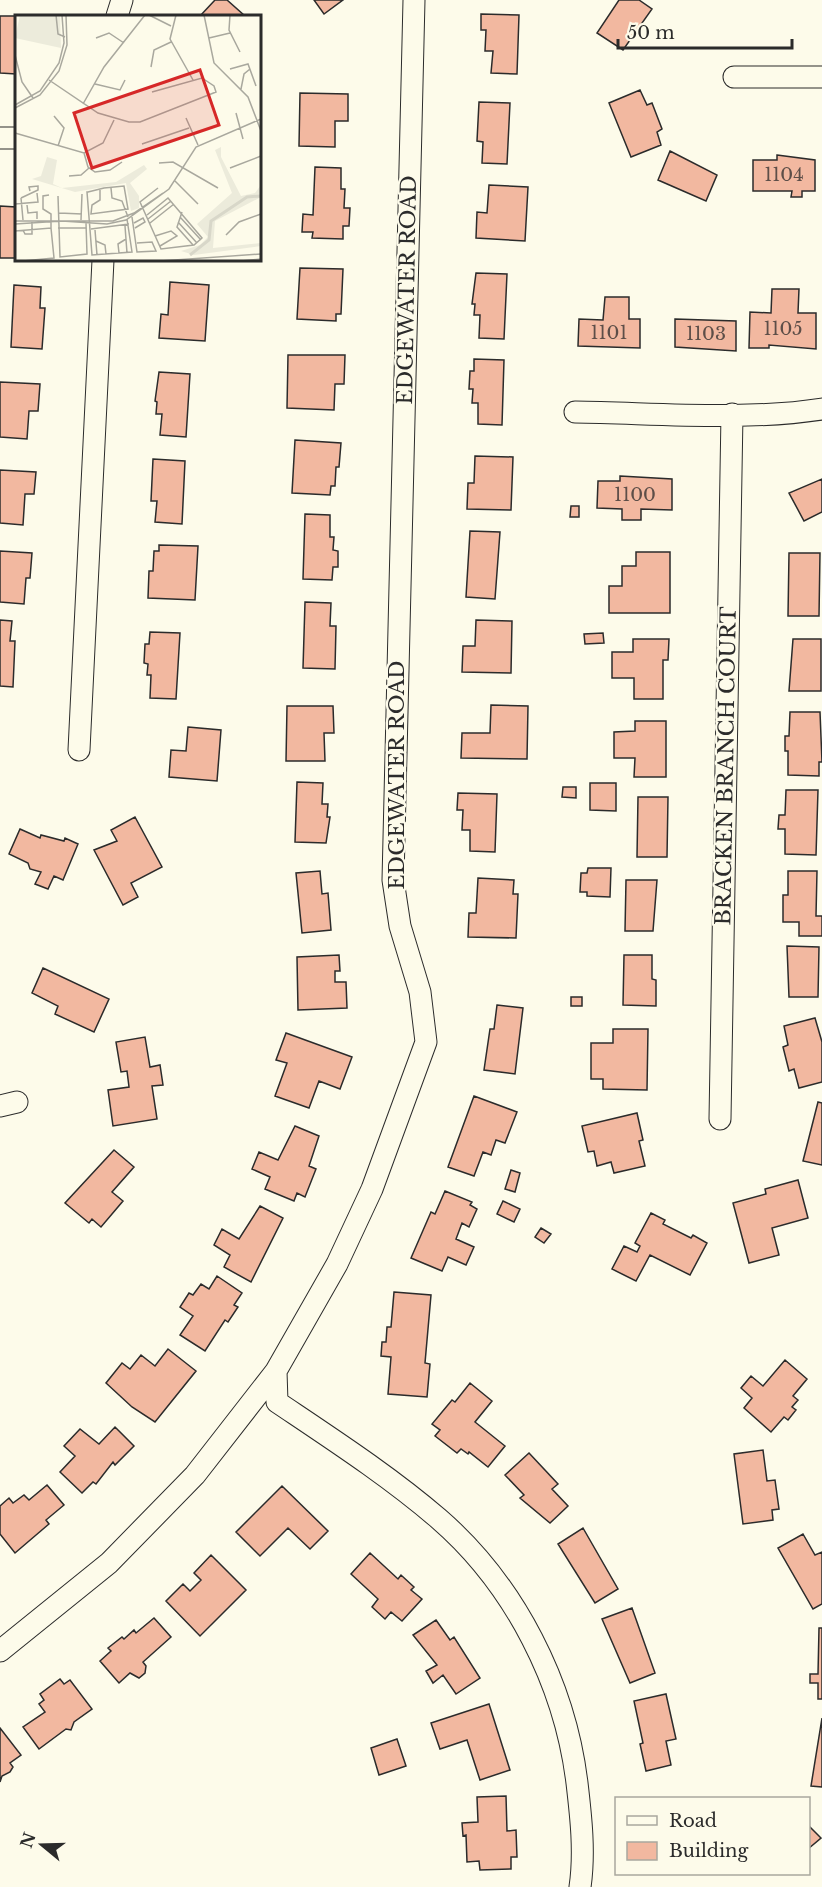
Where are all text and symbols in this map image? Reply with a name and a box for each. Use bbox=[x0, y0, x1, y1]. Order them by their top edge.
scale bar bbox=[618, 12, 792, 50]
inset map bbox=[15, 15, 261, 261]
text: 50 m bbox=[627, 22, 675, 44]
house number: 1104 bbox=[764, 164, 804, 186]
street label: EDGEWATER ROAD bbox=[392, 175, 422, 405]
house number: 1105 bbox=[763, 318, 803, 340]
house number: 1101 bbox=[591, 322, 627, 344]
house number: 1103 bbox=[686, 323, 726, 345]
house number: 1100 bbox=[614, 484, 656, 506]
street label: BRACKEN BRANCH COURT bbox=[710, 606, 742, 926]
street label: EDGEWATER ROAD bbox=[384, 660, 410, 890]
legend bbox=[615, 1797, 810, 1875]
text: Road bbox=[669, 1810, 717, 1832]
north arrow bbox=[12, 1815, 72, 1875]
text: N bbox=[16, 1830, 40, 1850]
text: Building bbox=[669, 1840, 748, 1862]

